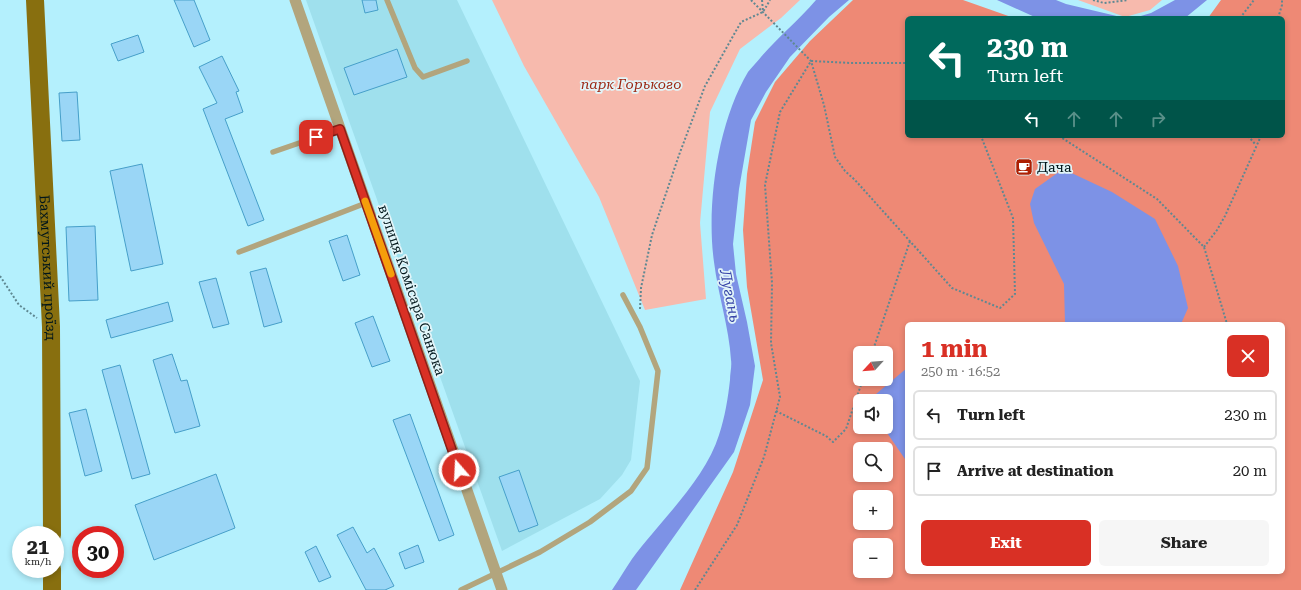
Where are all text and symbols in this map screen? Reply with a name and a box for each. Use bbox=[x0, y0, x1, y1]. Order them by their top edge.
text: 230 m bbox=[987, 31, 1068, 64]
icon: left bbox=[921, 32, 973, 84]
text: Turn left bbox=[987, 65, 1063, 86]
park label: парк Горького bbox=[581, 76, 681, 92]
icon: left bbox=[1021, 108, 1043, 130]
icon: ahead bbox=[1063, 108, 1085, 130]
icon: ahead bbox=[1105, 108, 1127, 130]
icon: right bbox=[1147, 108, 1169, 130]
pin bbox=[299, 120, 333, 154]
icon: arrive bbox=[305, 126, 327, 148]
cafe icon: Дача bbox=[1014, 157, 1034, 177]
place label: Дача bbox=[1037, 159, 1072, 175]
street label: Бахмутський проїзд bbox=[37, 194, 59, 341]
street label: вулиця Комісара Санюка bbox=[375, 203, 449, 378]
water label: Лугань bbox=[716, 267, 744, 324]
text: 1 min bbox=[921, 335, 988, 363]
button: close bbox=[1227, 335, 1269, 377]
north arrow bbox=[853, 346, 893, 386]
map controls bbox=[853, 346, 893, 578]
text: 250 m · 16:52 bbox=[921, 364, 1000, 379]
button: sound bbox=[853, 394, 893, 434]
icon: left bbox=[923, 404, 945, 426]
text: Turn left bbox=[957, 406, 1025, 424]
text: 230 m bbox=[1224, 406, 1267, 424]
button: search bbox=[853, 442, 893, 482]
position arrow bbox=[438, 449, 480, 491]
icon: arrive bbox=[923, 460, 945, 482]
text: Arrive at destination bbox=[957, 462, 1113, 480]
text: 20 m bbox=[1233, 462, 1267, 480]
button: + bbox=[853, 490, 893, 530]
button: Exit bbox=[921, 520, 1091, 566]
button: Share bbox=[1099, 520, 1269, 566]
speed limit sign: 30 bbox=[72, 526, 124, 578]
text: 21 bbox=[27, 535, 49, 559]
button: − bbox=[853, 538, 893, 578]
text: km/h bbox=[25, 556, 51, 567]

